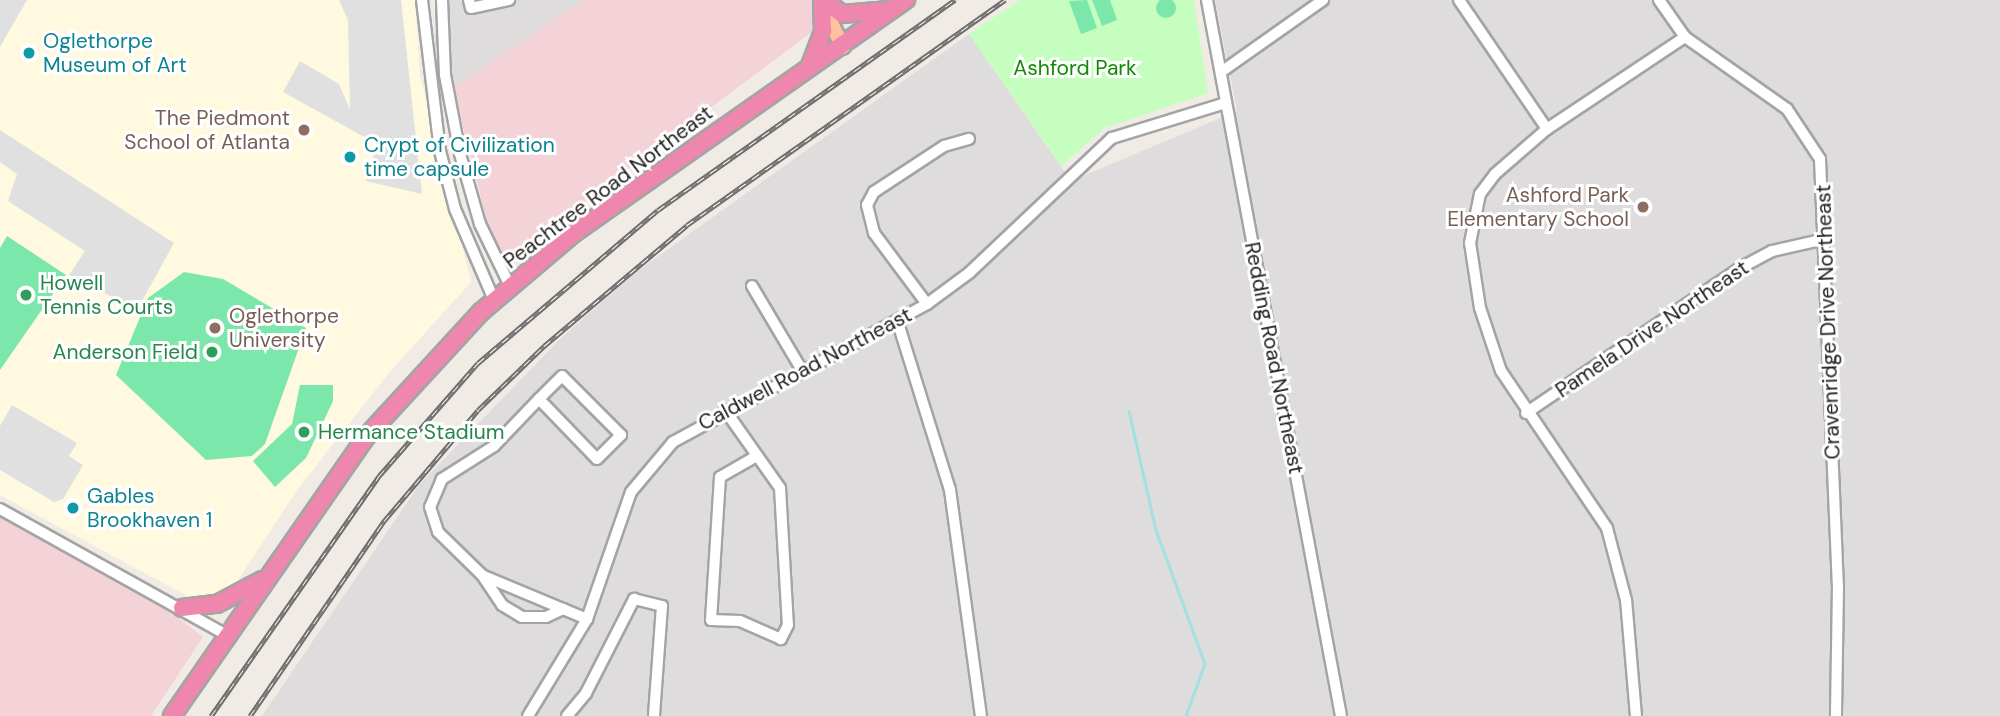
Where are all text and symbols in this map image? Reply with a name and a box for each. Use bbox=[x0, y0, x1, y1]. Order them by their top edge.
place label: Oglethorpe Museum of Art bbox=[43, 28, 187, 78]
marker: Oglethorpe Museum of Art bbox=[21, 45, 37, 61]
park label: Ashford Park bbox=[1013, 55, 1137, 81]
street label: Peachtree Road Northeast bbox=[498, 100, 718, 274]
place label: The Piedmont School of Atlanta bbox=[124, 105, 290, 155]
marker: The Piedmont School of Atlanta bbox=[296, 122, 312, 138]
place label: Crypt of Civilization time capsule bbox=[364, 132, 555, 182]
marker: Crypt of Civilization time capsule bbox=[342, 149, 358, 165]
place label: Ashford Park Elementary School bbox=[1447, 182, 1629, 232]
street label: Cravenridge Drive Northeast bbox=[1811, 184, 1845, 460]
marker: Ashford Park Elementary School bbox=[1635, 199, 1651, 215]
street label: Redding Road Northeast bbox=[1239, 240, 1309, 476]
street label: Pamela Drive Northeast bbox=[1551, 255, 1753, 403]
place label: Howell Tennis Courts bbox=[40, 270, 173, 320]
marker: Howell Tennis Courts bbox=[18, 287, 34, 303]
street label: Caldwell Road Northeast bbox=[694, 302, 916, 436]
place label: Oglethorpe University bbox=[229, 303, 339, 353]
marker: Oglethorpe University bbox=[207, 320, 223, 336]
place label: Anderson Field bbox=[52, 339, 198, 365]
marker: Anderson Field bbox=[204, 344, 220, 360]
place label: Hermance Stadium bbox=[318, 419, 505, 445]
marker: Hermance Stadium bbox=[296, 424, 312, 440]
place label: Gables Brookhaven 1 bbox=[87, 483, 212, 533]
marker: Gables Brookhaven 1 bbox=[65, 500, 81, 516]

